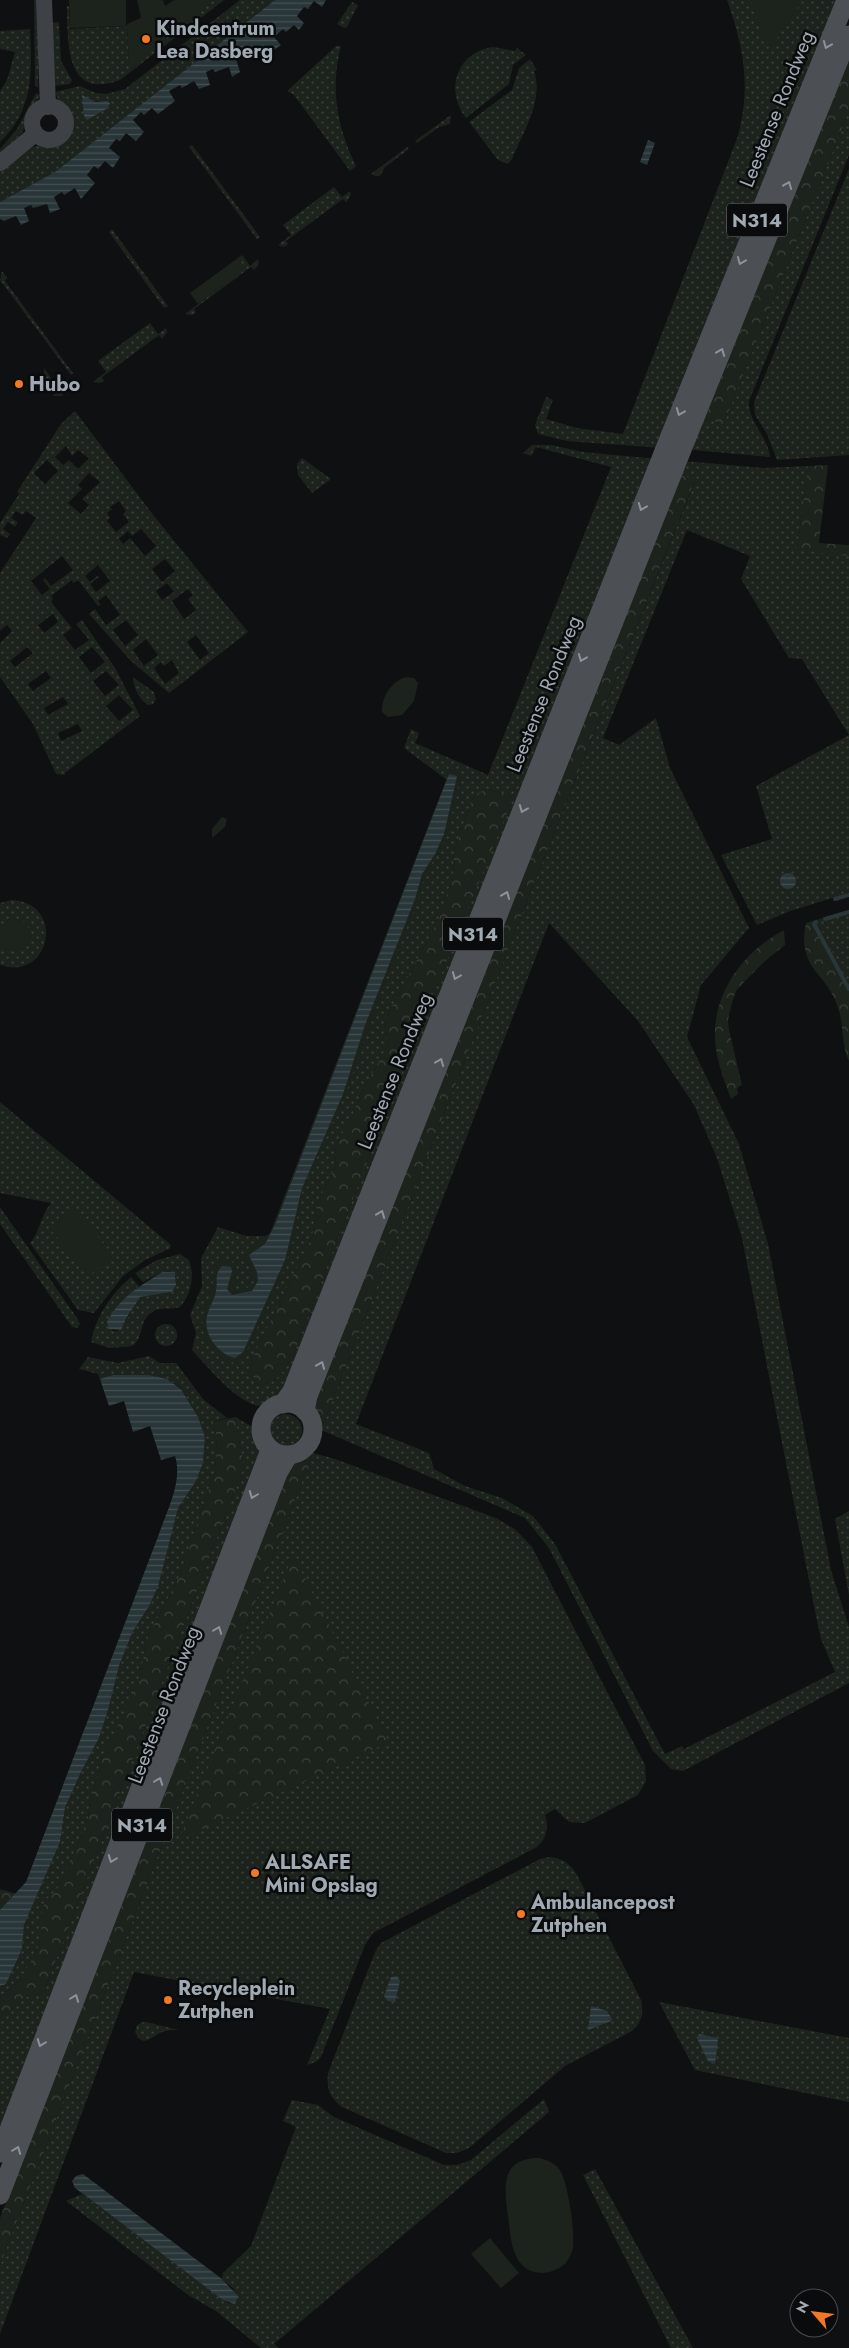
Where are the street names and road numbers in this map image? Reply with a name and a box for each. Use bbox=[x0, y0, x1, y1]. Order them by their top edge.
street label: Leestense Rondweg bbox=[732, 26, 822, 192]
road number: N314 bbox=[727, 204, 787, 236]
street label: Leestense Rondweg bbox=[499, 611, 589, 777]
road number: N314 bbox=[443, 918, 503, 951]
street label: Leestense Rondweg bbox=[350, 988, 440, 1154]
street label: Leestense Rondweg bbox=[121, 1622, 207, 1788]
road number: N314 bbox=[112, 1808, 172, 1842]

